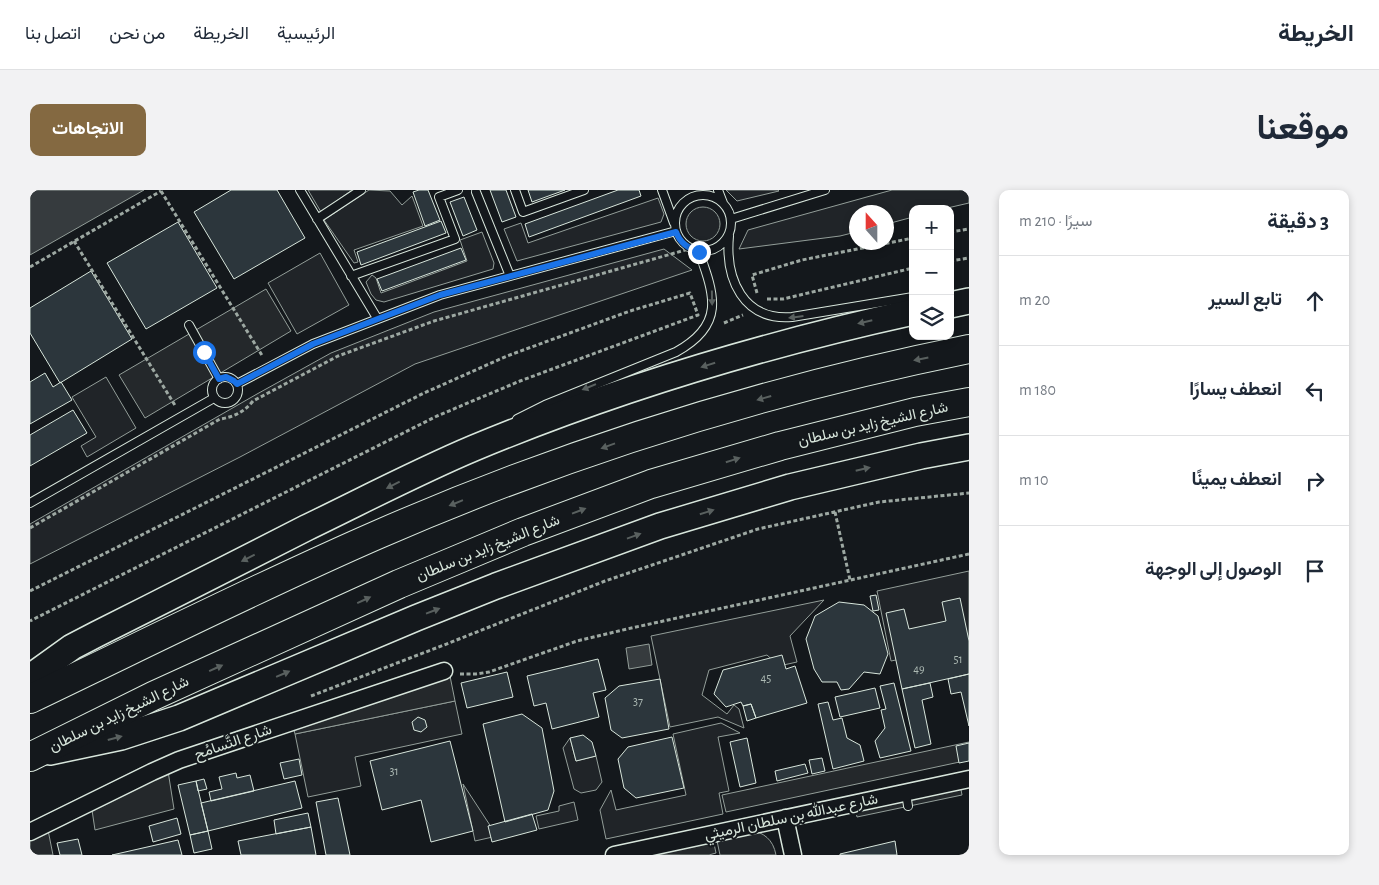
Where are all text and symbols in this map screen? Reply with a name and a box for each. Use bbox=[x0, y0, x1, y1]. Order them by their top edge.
text: الخريطة bbox=[1278, 22, 1354, 46]
text: اتصل بنا bbox=[25, 25, 81, 43]
text: من نحن bbox=[109, 25, 165, 43]
text: الخريطة bbox=[193, 25, 249, 43]
text: الرئيسية bbox=[277, 25, 335, 43]
button: الاتجاهات bbox=[30, 104, 146, 156]
text: موقعنا bbox=[1256, 111, 1349, 146]
north arrow bbox=[849, 205, 894, 250]
map controls bbox=[909, 205, 954, 340]
button: + bbox=[909, 205, 954, 250]
text: 3 دقيقة bbox=[1267, 211, 1329, 232]
text: سيرًا · 210 m bbox=[1019, 213, 1092, 229]
route end bbox=[688, 241, 711, 264]
button: − bbox=[909, 250, 954, 295]
icon: ahead bbox=[1301, 287, 1329, 315]
one-way arrow bbox=[708, 290, 716, 306]
text: تابع السير bbox=[1208, 290, 1282, 309]
text: 20 m bbox=[1019, 292, 1050, 308]
button: layers bbox=[909, 295, 954, 340]
one-way arrow bbox=[787, 313, 803, 321]
one-way arrow bbox=[858, 318, 873, 326]
route start bbox=[193, 341, 216, 364]
one-way arrow bbox=[914, 355, 929, 363]
one-way arrow bbox=[701, 361, 716, 369]
icon: left bbox=[1301, 377, 1329, 405]
text: انعطف يسارًا bbox=[1189, 380, 1282, 399]
text: 180 m bbox=[1019, 382, 1056, 398]
one-way arrow bbox=[581, 383, 596, 391]
one-way arrow bbox=[756, 395, 771, 403]
street label: شارع الشيخ زايد بن سلطان bbox=[797, 399, 950, 451]
one-way arrow bbox=[601, 443, 616, 450]
one-way arrow bbox=[725, 455, 740, 463]
one-way arrow bbox=[856, 465, 871, 473]
icon: right bbox=[1301, 467, 1329, 495]
text: انعطف يمينًا bbox=[1192, 470, 1282, 489]
text: 10 m bbox=[1019, 472, 1048, 488]
one-way arrow bbox=[386, 481, 400, 489]
one-way arrow bbox=[448, 499, 463, 507]
one-way arrow bbox=[571, 507, 586, 514]
one-way arrow bbox=[699, 507, 714, 515]
street label: شارع الشيخ زايد بن سلطان bbox=[414, 512, 563, 586]
one-way arrow bbox=[627, 532, 642, 540]
one-way arrow bbox=[241, 554, 255, 562]
icon: arrive bbox=[1301, 557, 1329, 585]
text: الوصول إلى الوجهة bbox=[1145, 560, 1282, 579]
one-way arrow bbox=[357, 596, 371, 604]
one-way arrow bbox=[426, 607, 441, 615]
house number: 51 bbox=[953, 653, 963, 665]
one-way arrow bbox=[209, 663, 223, 671]
house number: 49 bbox=[913, 663, 925, 675]
one-way arrow bbox=[276, 670, 290, 678]
house number: 45 bbox=[761, 672, 771, 684]
street label: شارع الشيخ زايد بن سلطان bbox=[47, 674, 193, 757]
house number: 37 bbox=[633, 695, 643, 707]
street label: شارع التَّسامُح bbox=[192, 720, 275, 765]
one-way arrow bbox=[108, 734, 123, 742]
house number: 31 bbox=[389, 765, 399, 777]
street label: شارع عبدالله بن سلطان الرميثي bbox=[702, 789, 880, 848]

